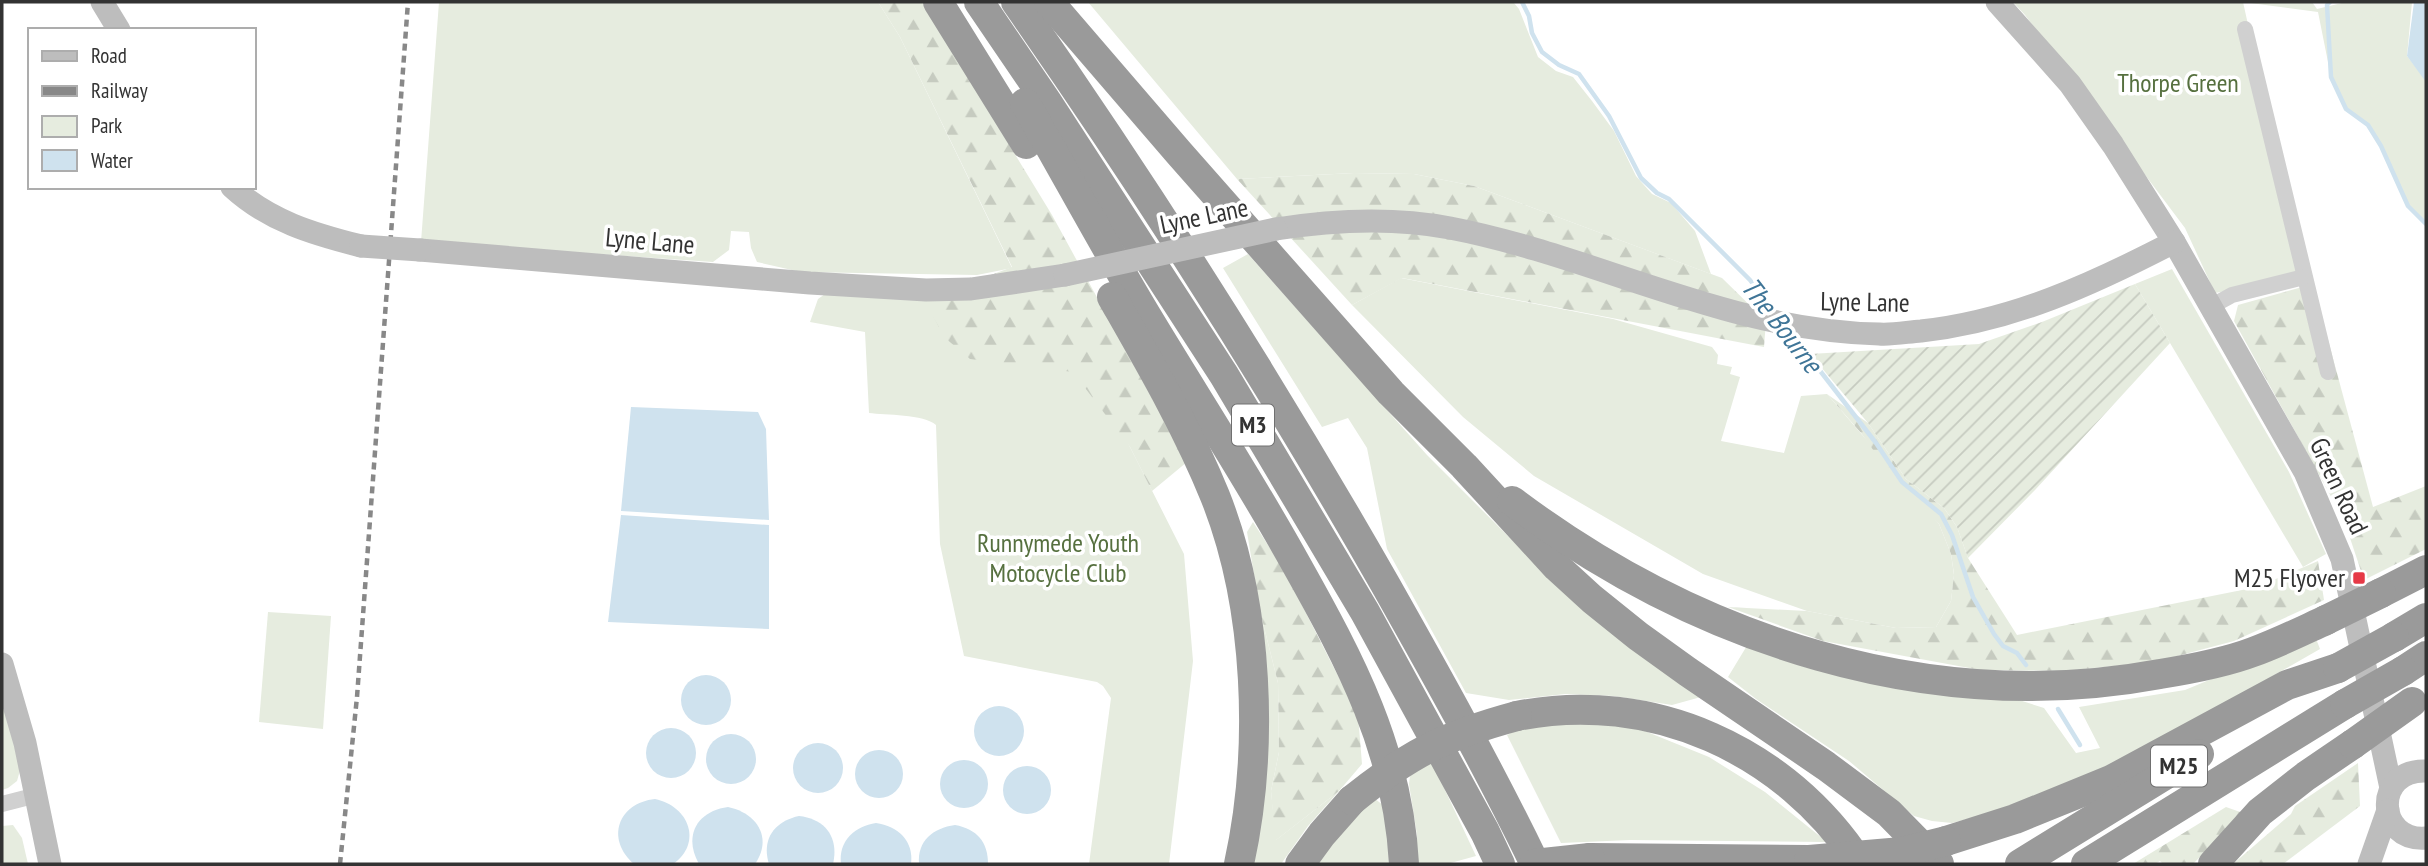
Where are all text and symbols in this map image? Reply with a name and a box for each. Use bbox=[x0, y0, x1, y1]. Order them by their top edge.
legend bbox=[28, 28, 256, 189]
text: Road bbox=[91, 42, 127, 69]
park label: Thorpe Green bbox=[2117, 66, 2239, 99]
text: Railway bbox=[91, 77, 148, 104]
text: Park bbox=[91, 112, 122, 139]
text: Water bbox=[91, 147, 133, 174]
street label: Lyne Lane bbox=[1157, 190, 1251, 241]
street label: Lyne Lane bbox=[604, 220, 696, 261]
water label: The Bourne bbox=[1734, 269, 1833, 382]
street label: Lyne Lane bbox=[1820, 284, 1910, 319]
road number: M3 bbox=[1232, 404, 1274, 446]
street label: Green Road bbox=[2303, 432, 2376, 539]
park label: Runnymede Youth Motocycle Club bbox=[977, 526, 1139, 589]
place label: M25 Flyover bbox=[2234, 561, 2345, 594]
marker: M25 Flyover bbox=[2351, 570, 2367, 586]
road number: M25 bbox=[2151, 746, 2207, 786]

